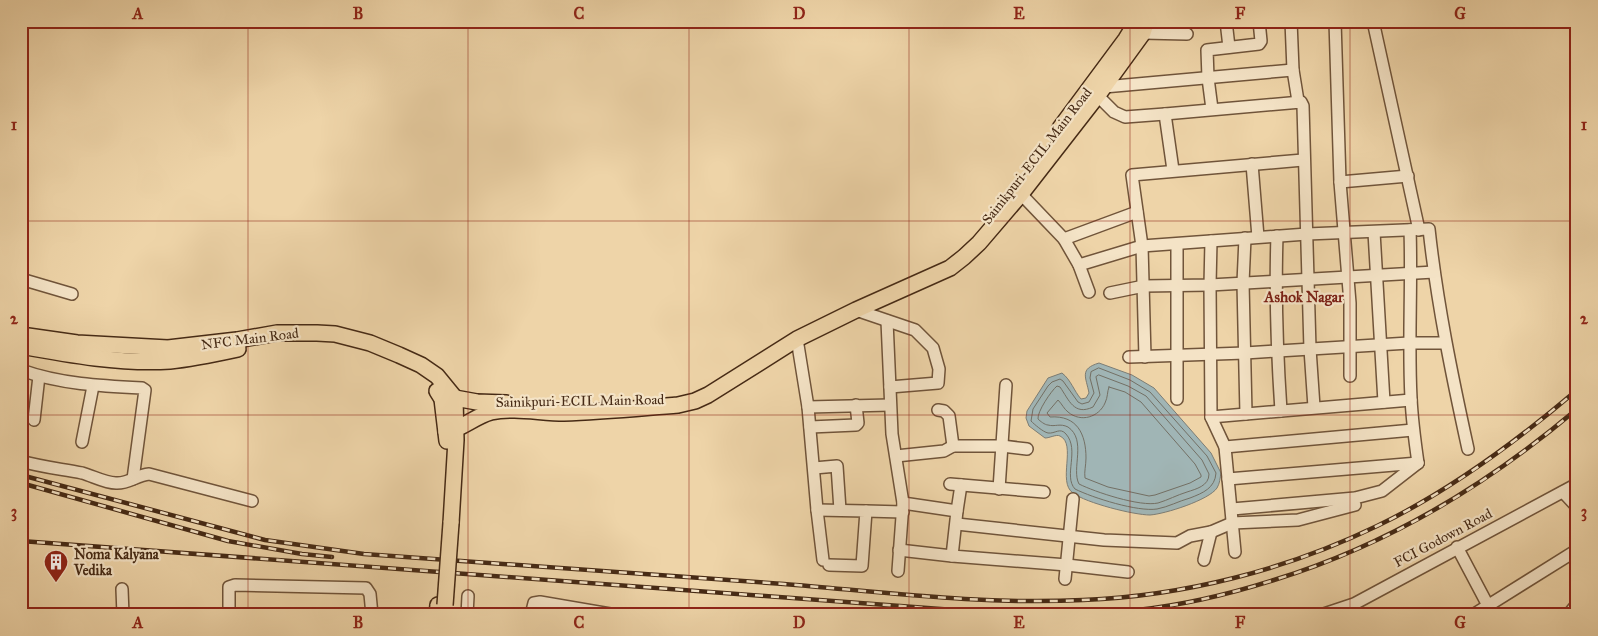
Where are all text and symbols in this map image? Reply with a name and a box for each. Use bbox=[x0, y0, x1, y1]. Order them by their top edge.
text: A bbox=[132, 4, 144, 23]
text: B bbox=[353, 4, 363, 23]
text: C bbox=[574, 4, 585, 23]
text: D bbox=[793, 4, 806, 23]
text: E bbox=[1013, 4, 1025, 23]
text: F bbox=[1235, 4, 1246, 23]
text: G bbox=[1454, 4, 1466, 23]
street label: Sainikpuri-ECIL Main Road bbox=[978, 84, 1096, 228]
text: 1 bbox=[11, 115, 18, 134]
text: 1 bbox=[1581, 115, 1588, 134]
district label: Ashok Nagar bbox=[1263, 288, 1344, 307]
text: 2 bbox=[10, 309, 19, 328]
text: 2 bbox=[1580, 309, 1589, 328]
street label: NFC Main Road bbox=[200, 325, 300, 353]
street label: Sainikpuri-ECIL Main Road bbox=[496, 391, 664, 411]
text: 3 bbox=[11, 502, 17, 522]
text: 3 bbox=[1581, 502, 1587, 522]
street label: FCI Godown Road bbox=[1391, 505, 1495, 571]
place label: Noma Kalyana Vedika bbox=[73, 546, 160, 579]
building icon: Noma Kalyana Vedika bbox=[43, 549, 69, 583]
text: A bbox=[132, 613, 144, 632]
text: B bbox=[353, 613, 363, 632]
text: C bbox=[574, 613, 585, 632]
text: D bbox=[793, 613, 806, 632]
text: E bbox=[1013, 613, 1025, 632]
text: F bbox=[1235, 613, 1246, 632]
text: G bbox=[1454, 613, 1466, 632]

